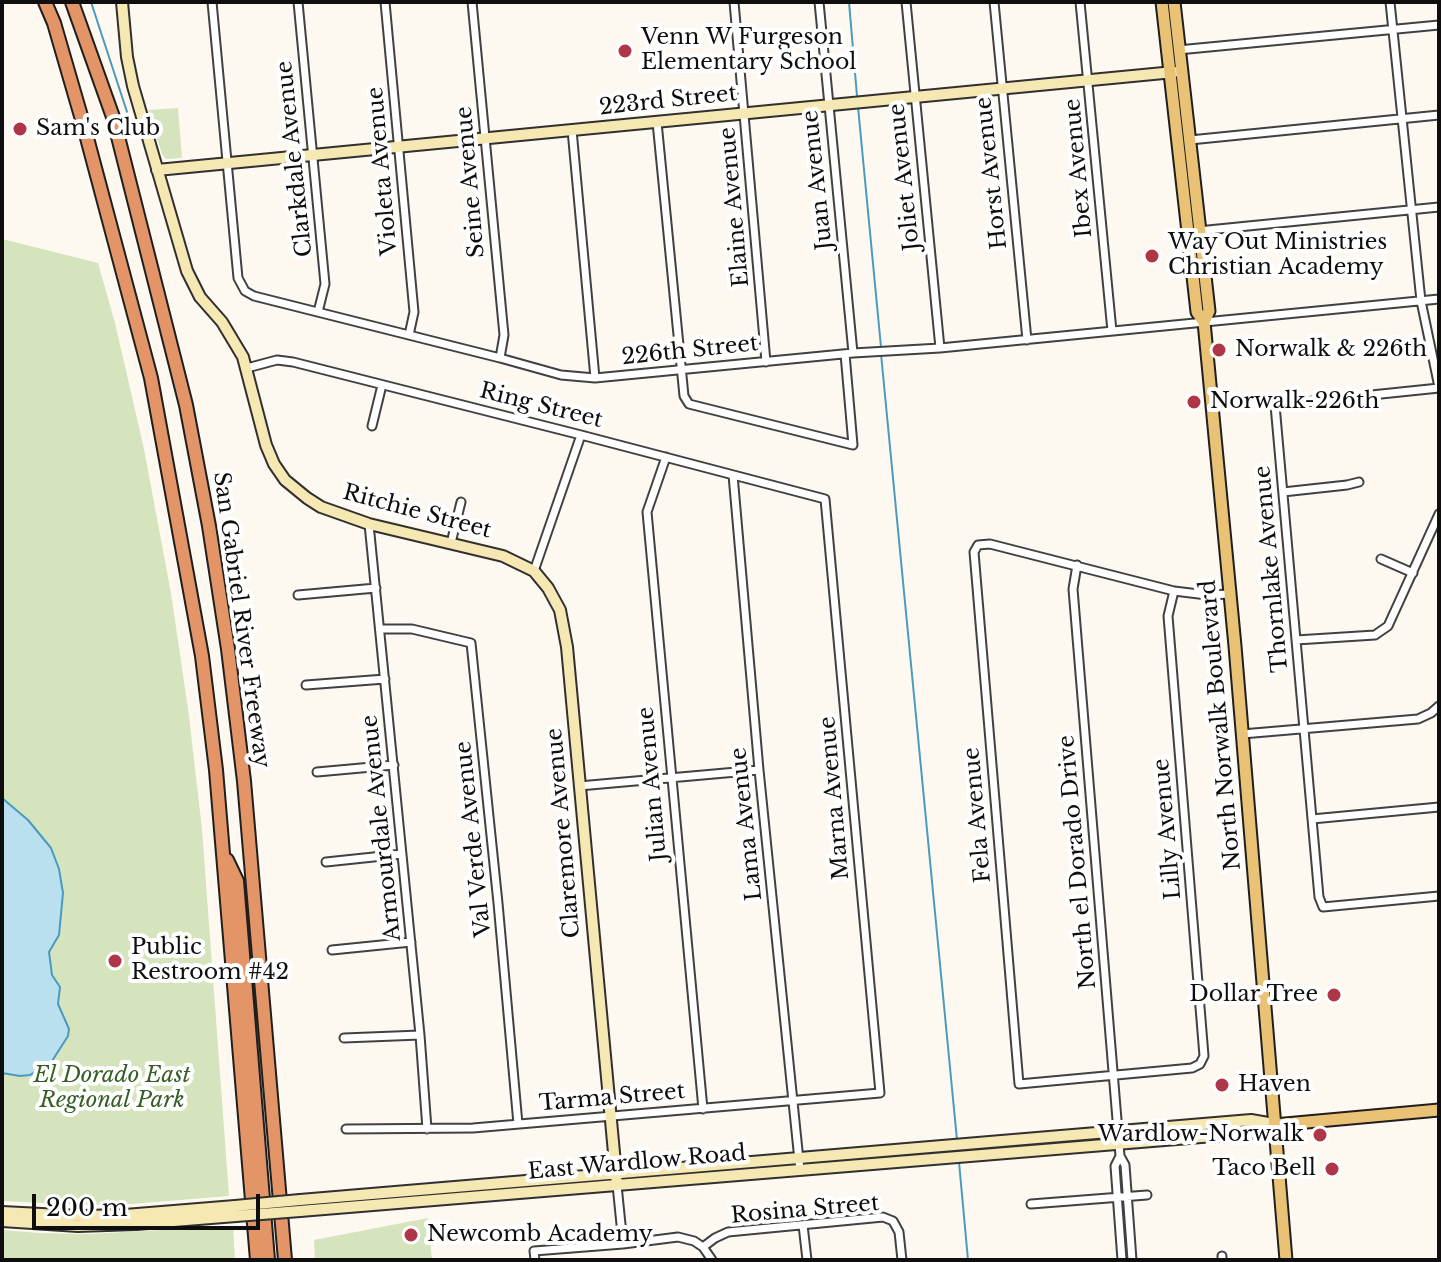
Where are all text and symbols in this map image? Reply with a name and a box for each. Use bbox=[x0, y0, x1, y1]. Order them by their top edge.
place label: Venn W Furgeson Elementary School bbox=[641, 25, 857, 76]
marker: Venn W Furgeson Elementary School bbox=[616, 42, 634, 60]
street label: Clarkdale Avenue bbox=[272, 60, 318, 258]
street label: 223rd Street bbox=[598, 81, 738, 121]
street label: Violeta Avenue bbox=[362, 86, 404, 256]
street label: Horst Avenue bbox=[971, 96, 1013, 250]
street label: Ibex Avenue bbox=[1060, 97, 1098, 239]
street label: Joliet Avenue bbox=[884, 102, 926, 252]
street label: Seine Avenue bbox=[451, 105, 491, 259]
street label: Juan Avenue bbox=[798, 109, 838, 251]
place label: Sam's Club bbox=[36, 116, 160, 142]
marker: Sam's Club bbox=[11, 120, 29, 138]
street label: Elaine Avenue bbox=[715, 126, 755, 288]
place label: Way Out Ministries Christian Academy bbox=[1168, 230, 1387, 282]
marker: Way Out Ministries Christian Academy bbox=[1143, 247, 1161, 265]
street label: 226th Street bbox=[620, 331, 760, 371]
place label: Norwalk & 226th bbox=[1235, 337, 1427, 363]
marker: Norwalk & 226th bbox=[1210, 341, 1228, 359]
street label: Ring Street bbox=[477, 378, 605, 434]
place label: Norwalk-226th bbox=[1210, 389, 1379, 415]
marker: Norwalk-226th bbox=[1185, 393, 1203, 411]
street label: Thornlake Avenue bbox=[1250, 464, 1294, 674]
street label: San Gabriel River Freeway bbox=[207, 470, 275, 770]
street label: Ritchie Street bbox=[340, 479, 494, 545]
street label: North Norwalk Boulevard bbox=[1195, 579, 1247, 871]
street label: Julian Avenue bbox=[633, 706, 673, 862]
street label: Armourdale Avenue bbox=[357, 714, 407, 942]
street label: Marna Avenue bbox=[815, 715, 855, 881]
street label: Claremore Avenue bbox=[542, 727, 586, 939]
street label: North el Dorado Drive bbox=[1054, 734, 1102, 990]
street label: Val Verde Avenue bbox=[451, 740, 497, 938]
street label: Lama Avenue bbox=[726, 746, 768, 902]
street label: Fela Avenue bbox=[959, 746, 997, 884]
street label: Lilly Avenue bbox=[1149, 757, 1187, 901]
place label: Public Restroom #42 bbox=[131, 935, 289, 986]
marker: Public Restroom #42 bbox=[106, 952, 124, 970]
place label: Dollar Tree bbox=[1189, 982, 1318, 1008]
marker: Dollar Tree bbox=[1325, 986, 1343, 1004]
park label: El Dorado East Regional Park bbox=[33, 1063, 191, 1114]
place label: Haven bbox=[1238, 1072, 1311, 1098]
marker: Haven bbox=[1213, 1076, 1231, 1094]
street label: Tarma Street bbox=[538, 1078, 686, 1118]
place label: Wardlow-Norwalk bbox=[1098, 1122, 1304, 1148]
marker: Wardlow-Norwalk bbox=[1311, 1126, 1329, 1144]
street label: East Wardlow Road bbox=[527, 1140, 747, 1186]
place label: Taco Bell bbox=[1212, 1156, 1316, 1182]
marker: Taco Bell bbox=[1323, 1160, 1341, 1178]
scale bar bbox=[36, 1178, 264, 1228]
street label: Rosina Street bbox=[730, 1190, 880, 1230]
text: 200 m bbox=[46, 1193, 128, 1222]
place label: Newcomb Academy bbox=[427, 1222, 653, 1248]
marker: Newcomb Academy bbox=[402, 1226, 420, 1244]

